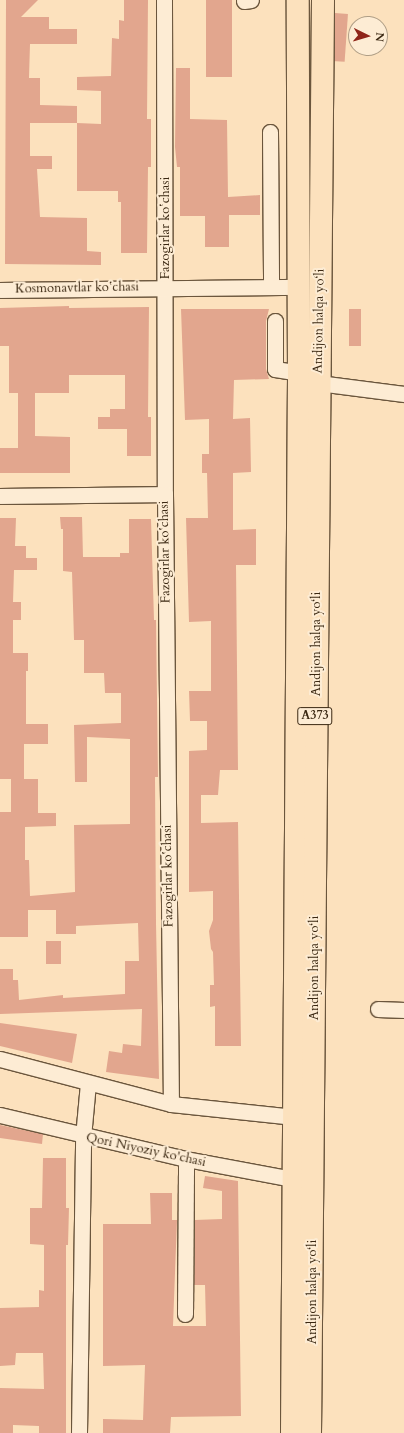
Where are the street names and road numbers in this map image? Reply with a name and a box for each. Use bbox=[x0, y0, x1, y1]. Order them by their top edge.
street label: Fazogirlar koʻchasi bbox=[157, 177, 173, 279]
street label: Andijon halqa yo‘li bbox=[310, 269, 328, 373]
street label: Kosmonavtlar koʻchasi bbox=[15, 279, 139, 297]
street label: Fazogirlar koʻchasi bbox=[156, 501, 174, 603]
street label: Andijon halqa yo‘li bbox=[308, 592, 324, 696]
road number: A373 bbox=[297, 706, 333, 726]
street label: Fazogirlar koʻchasi bbox=[159, 825, 177, 927]
street label: Andijon halqa yo‘li bbox=[306, 916, 322, 1020]
street label: Qori Niyoziy ko'chasi bbox=[85, 1130, 207, 1170]
street label: Andijon halqa yo‘li bbox=[304, 1240, 320, 1344]

